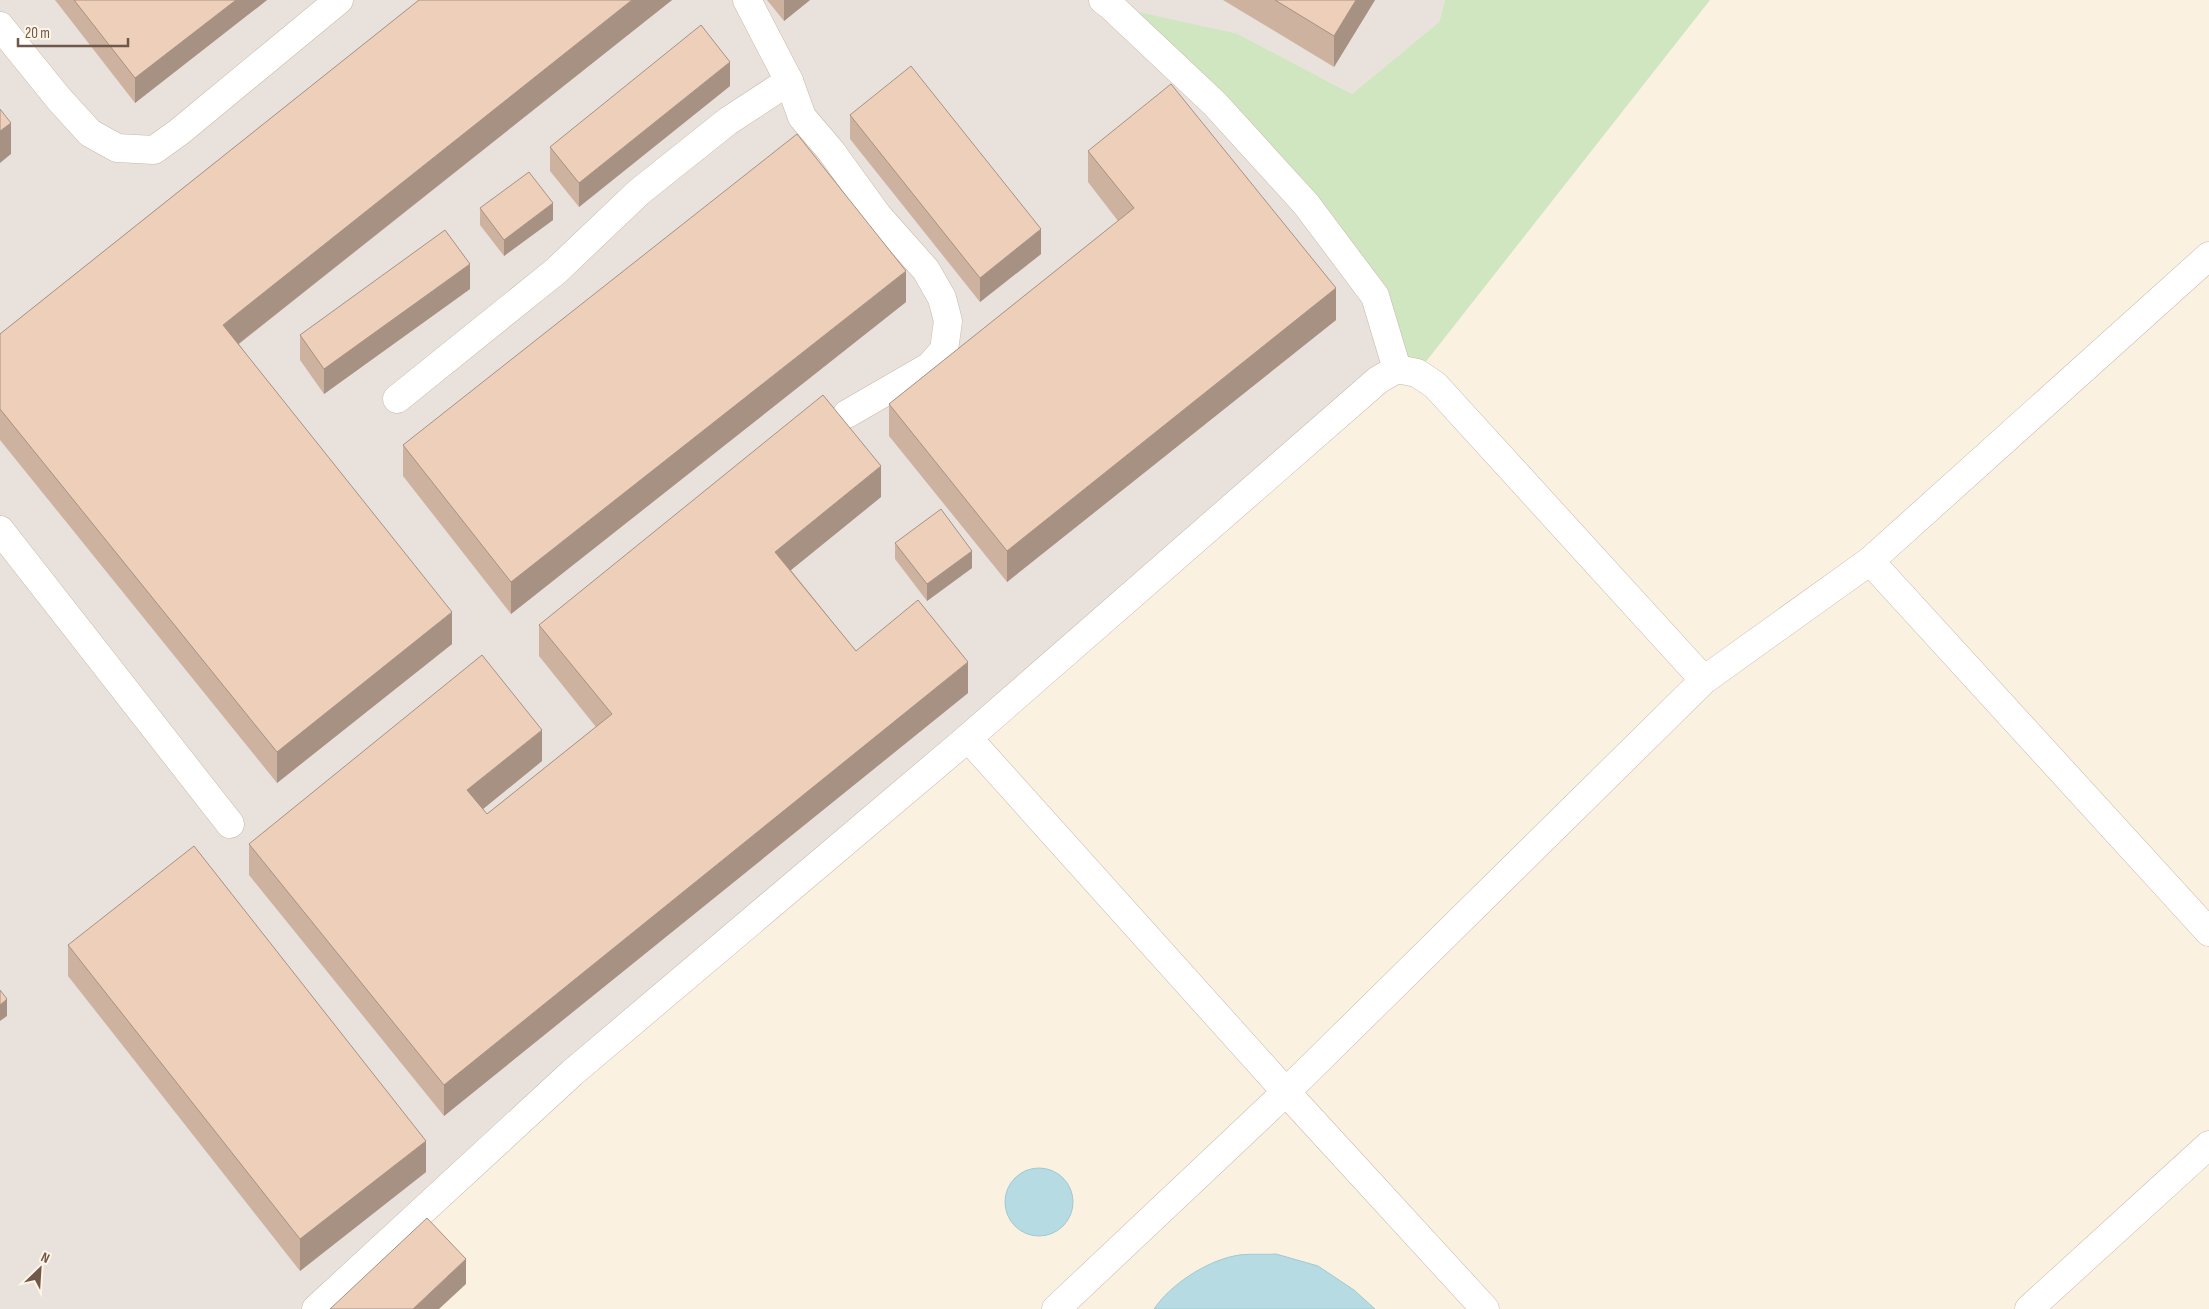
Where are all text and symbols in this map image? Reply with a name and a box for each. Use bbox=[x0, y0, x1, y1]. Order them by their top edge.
scale bar bbox=[18, 15, 128, 47]
text: 20 m bbox=[25, 24, 50, 43]
north arrow bbox=[15, 1244, 65, 1294]
text: N bbox=[38, 1248, 52, 1267]

